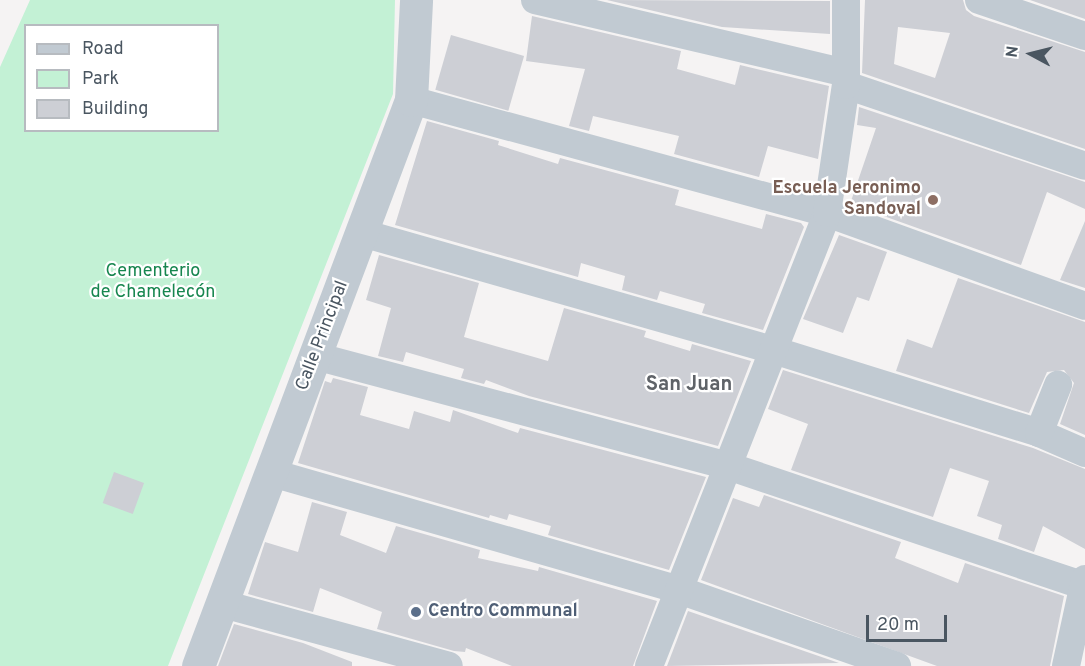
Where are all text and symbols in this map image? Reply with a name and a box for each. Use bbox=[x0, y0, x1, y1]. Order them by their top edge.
legend bbox=[24, 24, 219, 132]
north arrow bbox=[1001, 24, 1061, 84]
text: Road bbox=[82, 38, 124, 61]
text: N bbox=[1003, 45, 1024, 59]
text: Park bbox=[82, 68, 119, 91]
text: Building bbox=[82, 98, 148, 121]
place label: Escuela Jeronimo Sandoval bbox=[772, 179, 921, 222]
marker: Escuela Jeronimo Sandoval bbox=[926, 193, 940, 207]
park label: Cementerio de Chamelecón bbox=[91, 262, 215, 304]
street label: Calle Principal bbox=[292, 278, 354, 394]
district label: San Juan bbox=[646, 373, 732, 397]
place label: Centro Communal bbox=[428, 601, 578, 623]
scale bar bbox=[869, 603, 950, 641]
marker: Centro Communal bbox=[409, 605, 423, 619]
text: 20 m bbox=[877, 614, 919, 637]

